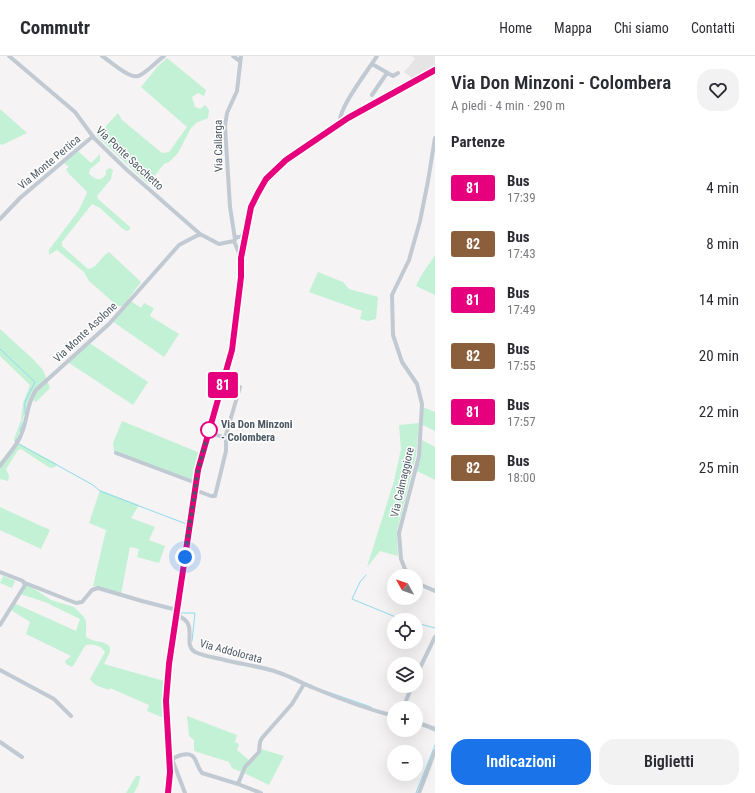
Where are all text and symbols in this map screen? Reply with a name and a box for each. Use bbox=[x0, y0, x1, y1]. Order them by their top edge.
text: Commutr bbox=[20, 16, 90, 39]
text: Home bbox=[499, 20, 532, 36]
text: Mappa bbox=[554, 20, 592, 36]
text: Chi siamo bbox=[614, 20, 669, 36]
text: Contatti bbox=[691, 20, 735, 36]
button: heart bbox=[697, 69, 739, 111]
text: Via Don Minzoni - Colombera bbox=[451, 71, 671, 94]
text: A piedi · 4 min · 290 m bbox=[451, 98, 565, 113]
street label: Via Callarga bbox=[212, 120, 225, 172]
street label: Via Ponte Sacchetto bbox=[93, 124, 167, 193]
street label: Via Monte Pertica bbox=[15, 132, 83, 192]
text: Partenze bbox=[451, 133, 505, 151]
text: Bus bbox=[507, 172, 530, 190]
text: 4 min bbox=[706, 179, 739, 197]
text: 81 bbox=[466, 180, 480, 196]
text: 17:39 bbox=[507, 190, 536, 205]
text: Bus bbox=[507, 228, 530, 246]
text: 8 min bbox=[706, 235, 739, 253]
text: 82 bbox=[466, 236, 480, 252]
text: 17:43 bbox=[507, 246, 536, 261]
text: Bus bbox=[507, 284, 530, 302]
text: 14 min bbox=[699, 291, 739, 309]
text: 81 bbox=[466, 292, 480, 308]
street label: Via Monte Asolone bbox=[51, 300, 120, 365]
text: 17:49 bbox=[507, 302, 536, 317]
text: Bus bbox=[507, 340, 530, 358]
text: 20 min bbox=[699, 347, 739, 365]
text: 82 bbox=[466, 348, 480, 364]
text: 17:55 bbox=[507, 358, 536, 373]
line badge: 81 bbox=[205, 372, 241, 398]
text: 81 bbox=[216, 377, 230, 393]
text: Bus bbox=[507, 396, 530, 414]
text: 22 min bbox=[699, 403, 739, 421]
text: 81 bbox=[466, 404, 480, 420]
text: 17:57 bbox=[507, 414, 536, 429]
place label: Via Don Minzoni - Colombera bbox=[221, 418, 293, 444]
marker: Via Don Minzoni - Colombera bbox=[200, 421, 218, 439]
street label: Via Calmaggiore bbox=[388, 446, 417, 518]
text: Bus bbox=[507, 452, 530, 470]
text: 25 min bbox=[699, 459, 739, 477]
text: 82 bbox=[466, 460, 480, 476]
text: 18:00 bbox=[507, 470, 536, 485]
your location bbox=[175, 547, 195, 567]
north arrow bbox=[387, 569, 423, 605]
map controls bbox=[387, 569, 423, 781]
button: locate bbox=[387, 613, 423, 649]
street label: Via Addolorata bbox=[198, 637, 264, 666]
button: layers bbox=[387, 657, 423, 693]
button: + bbox=[387, 701, 423, 737]
button: Indicazioni bbox=[451, 739, 591, 785]
button: Biglietti bbox=[599, 739, 739, 785]
button: − bbox=[387, 745, 423, 781]

